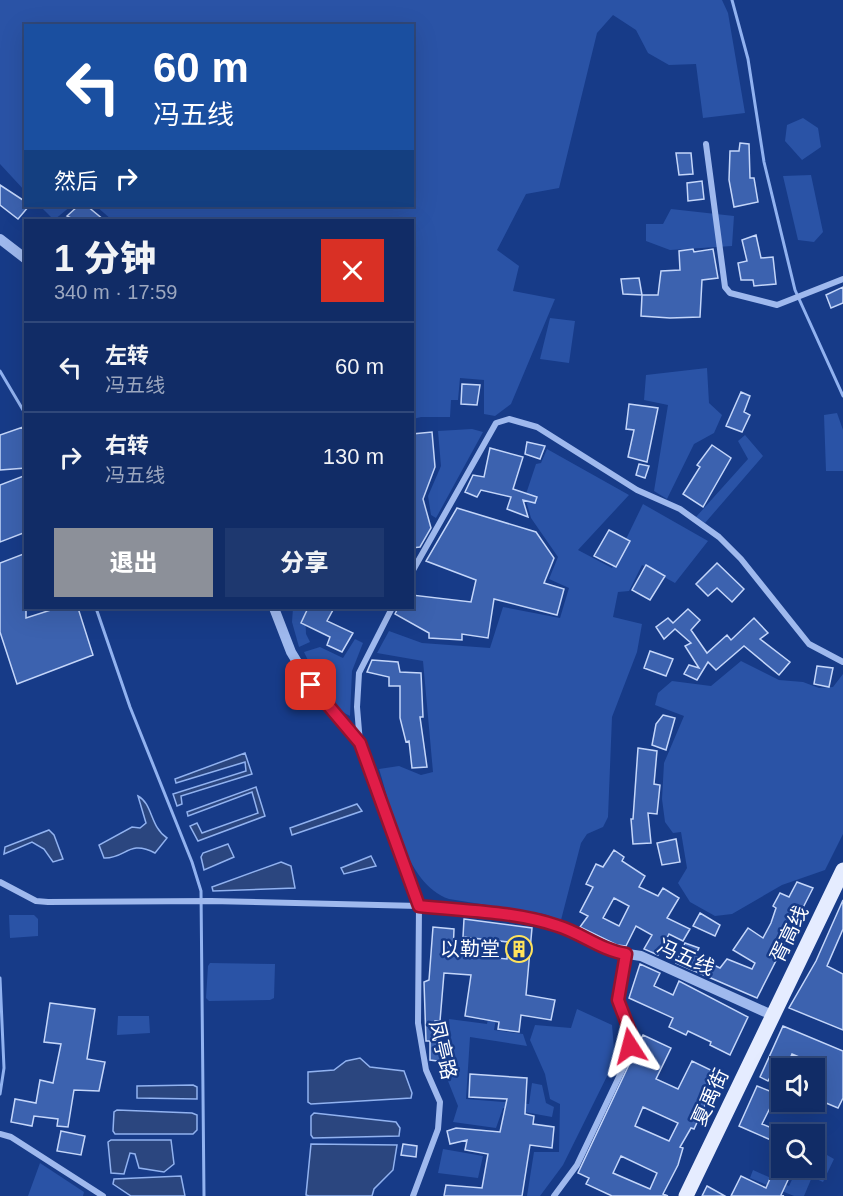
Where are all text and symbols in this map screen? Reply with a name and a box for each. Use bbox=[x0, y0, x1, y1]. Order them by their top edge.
text: 60 m bbox=[153, 44, 249, 91]
icon: left bbox=[54, 48, 132, 126]
text: 冯五线 bbox=[153, 100, 234, 130]
icon: right bbox=[110, 162, 143, 195]
text: 然后 bbox=[54, 169, 98, 194]
text: 1 分钟 bbox=[54, 238, 156, 279]
button: close bbox=[321, 239, 384, 302]
text: 340 m · 17:59 bbox=[54, 281, 177, 303]
text: 左转 bbox=[105, 343, 149, 368]
icon: left bbox=[54, 351, 87, 384]
text: 60 m bbox=[335, 354, 384, 379]
text: 冯五线 bbox=[105, 374, 165, 396]
text: 右转 bbox=[105, 433, 149, 458]
icon: right bbox=[54, 441, 87, 474]
text: 130 m bbox=[323, 444, 384, 469]
text: 冯五线 bbox=[105, 464, 165, 486]
button: 退出 bbox=[54, 528, 213, 597]
button: 分享 bbox=[225, 528, 384, 597]
pin bbox=[285, 659, 336, 710]
icon: arrive bbox=[294, 668, 327, 701]
street label: 胥高线 bbox=[766, 902, 812, 966]
building icon: 以勒堂 bbox=[504, 934, 534, 964]
street label: 冯五线 bbox=[654, 935, 718, 979]
place label: 以勒堂 bbox=[440, 938, 500, 960]
position arrow bbox=[598, 1014, 662, 1078]
street label: 凤亭路 bbox=[426, 1018, 460, 1082]
map controls bbox=[771, 1058, 825, 1178]
button: sound bbox=[771, 1058, 825, 1112]
street label: 夏禹街 bbox=[687, 1065, 733, 1129]
button: search bbox=[771, 1124, 825, 1178]

